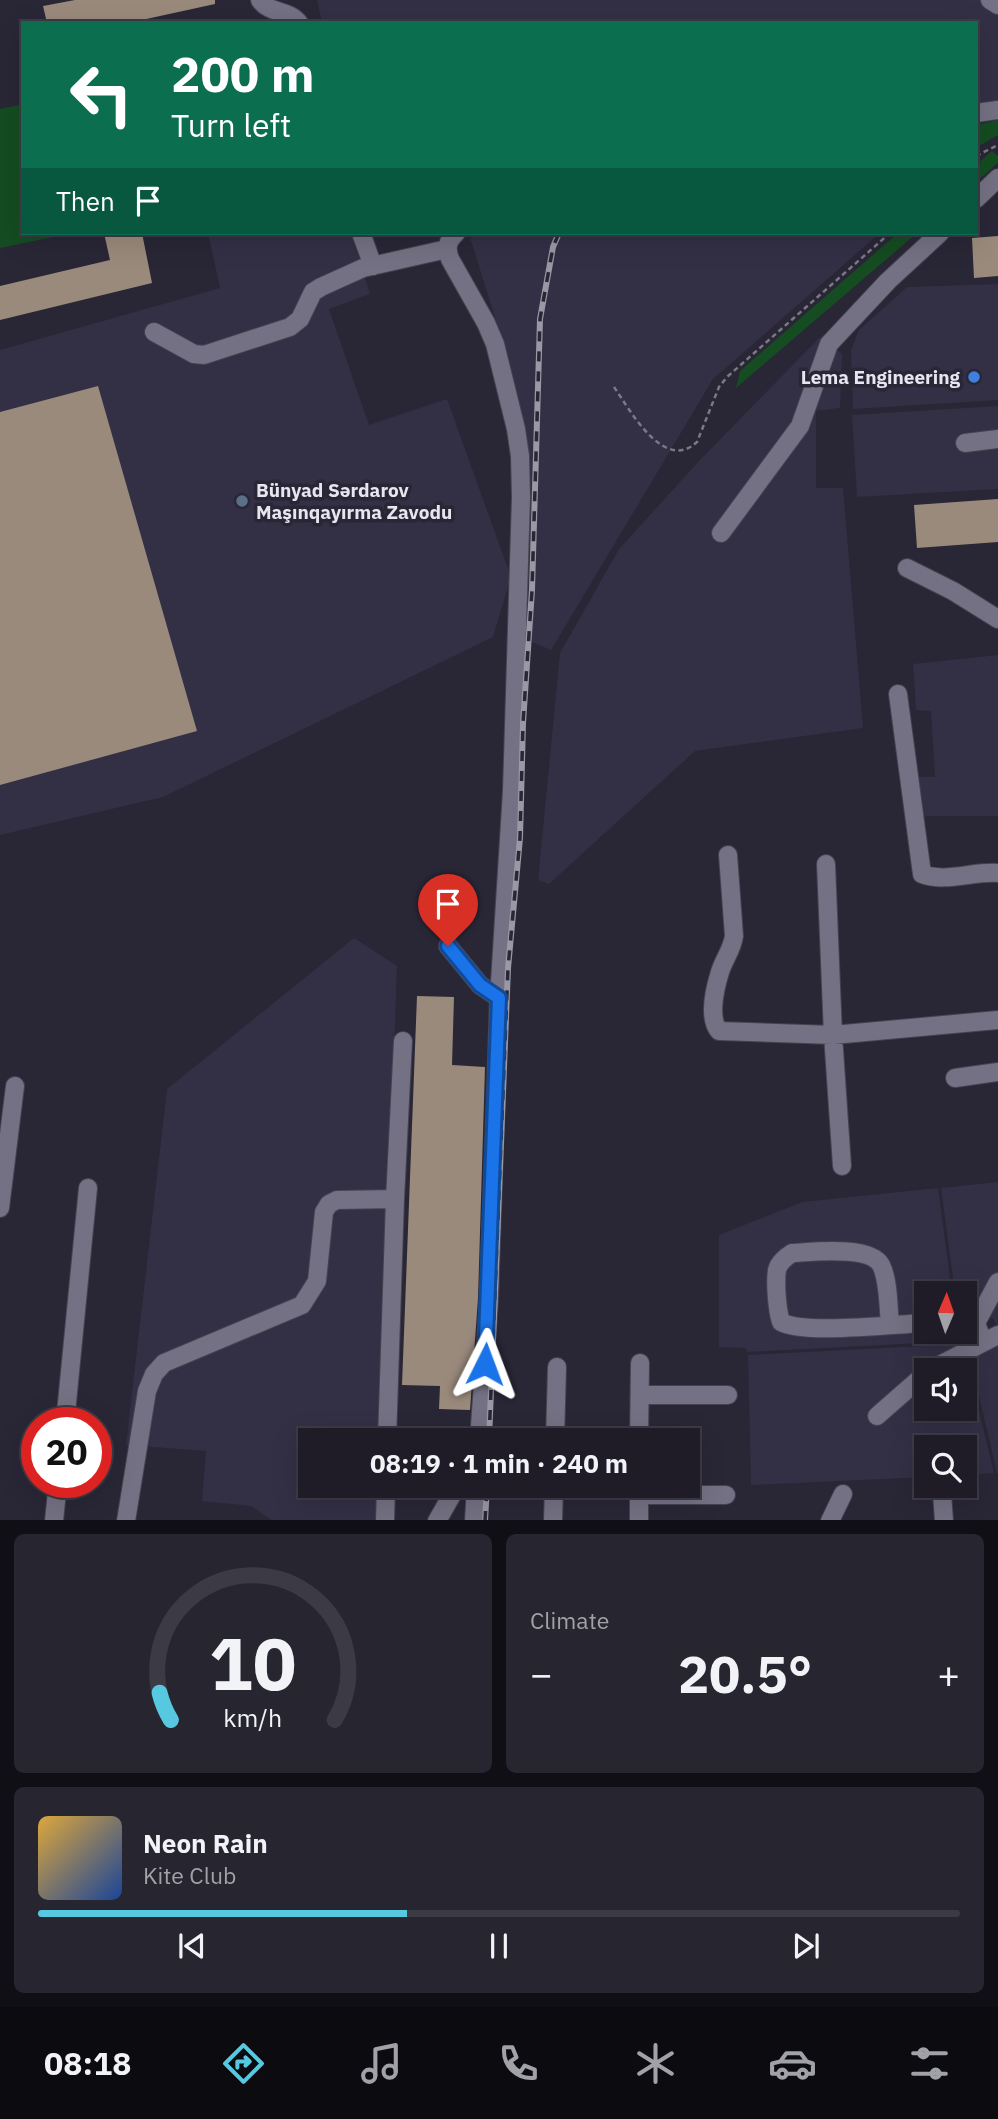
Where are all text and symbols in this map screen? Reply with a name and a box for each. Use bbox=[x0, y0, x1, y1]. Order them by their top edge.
text: 200 m bbox=[171, 42, 315, 105]
icon: left bbox=[56, 49, 147, 140]
text: Turn left bbox=[171, 104, 291, 146]
icon: arrive bbox=[129, 182, 167, 220]
text: Then bbox=[56, 184, 115, 218]
place label: Lema Engineering bbox=[801, 365, 960, 389]
marker: Lema Engineering bbox=[966, 369, 982, 385]
place label: Bünyad Sərdarov Maşınqayırma Zavodu bbox=[256, 478, 452, 524]
marker: Bünyad Sərdarov Maşınqayırma Zavodu bbox=[234, 493, 250, 509]
pin bbox=[418, 874, 478, 946]
icon: arrive bbox=[429, 885, 467, 923]
north arrow bbox=[914, 1281, 976, 1344]
map controls bbox=[914, 1281, 977, 1498]
position arrow bbox=[448, 1327, 522, 1401]
button: sound bbox=[914, 1358, 977, 1421]
speed limit sign: 20 bbox=[21, 1407, 112, 1498]
button: search bbox=[914, 1435, 977, 1498]
text: 08:19 · 1 min · 240 m bbox=[370, 1446, 628, 1480]
text: Climate bbox=[530, 1605, 609, 1635]
text: 10 bbox=[209, 1615, 297, 1710]
text: 20.5° bbox=[678, 1640, 812, 1707]
text: − bbox=[530, 1649, 553, 1698]
text: + bbox=[937, 1649, 960, 1698]
text: km/h bbox=[224, 1700, 282, 1733]
text: Neon Rain bbox=[143, 1826, 268, 1860]
text: Kite Club bbox=[143, 1860, 236, 1890]
icon: previous bbox=[173, 1927, 211, 1965]
icon: pause bbox=[480, 1927, 518, 1965]
icon: next bbox=[787, 1927, 825, 1965]
icon: directions bbox=[219, 2039, 268, 2088]
icon: music bbox=[357, 2039, 406, 2088]
icon: phone bbox=[494, 2039, 543, 2088]
icon: climate bbox=[631, 2039, 680, 2088]
icon: car bbox=[768, 2039, 817, 2088]
icon: filters bbox=[905, 2039, 954, 2088]
text: 08:18 bbox=[44, 2042, 131, 2084]

